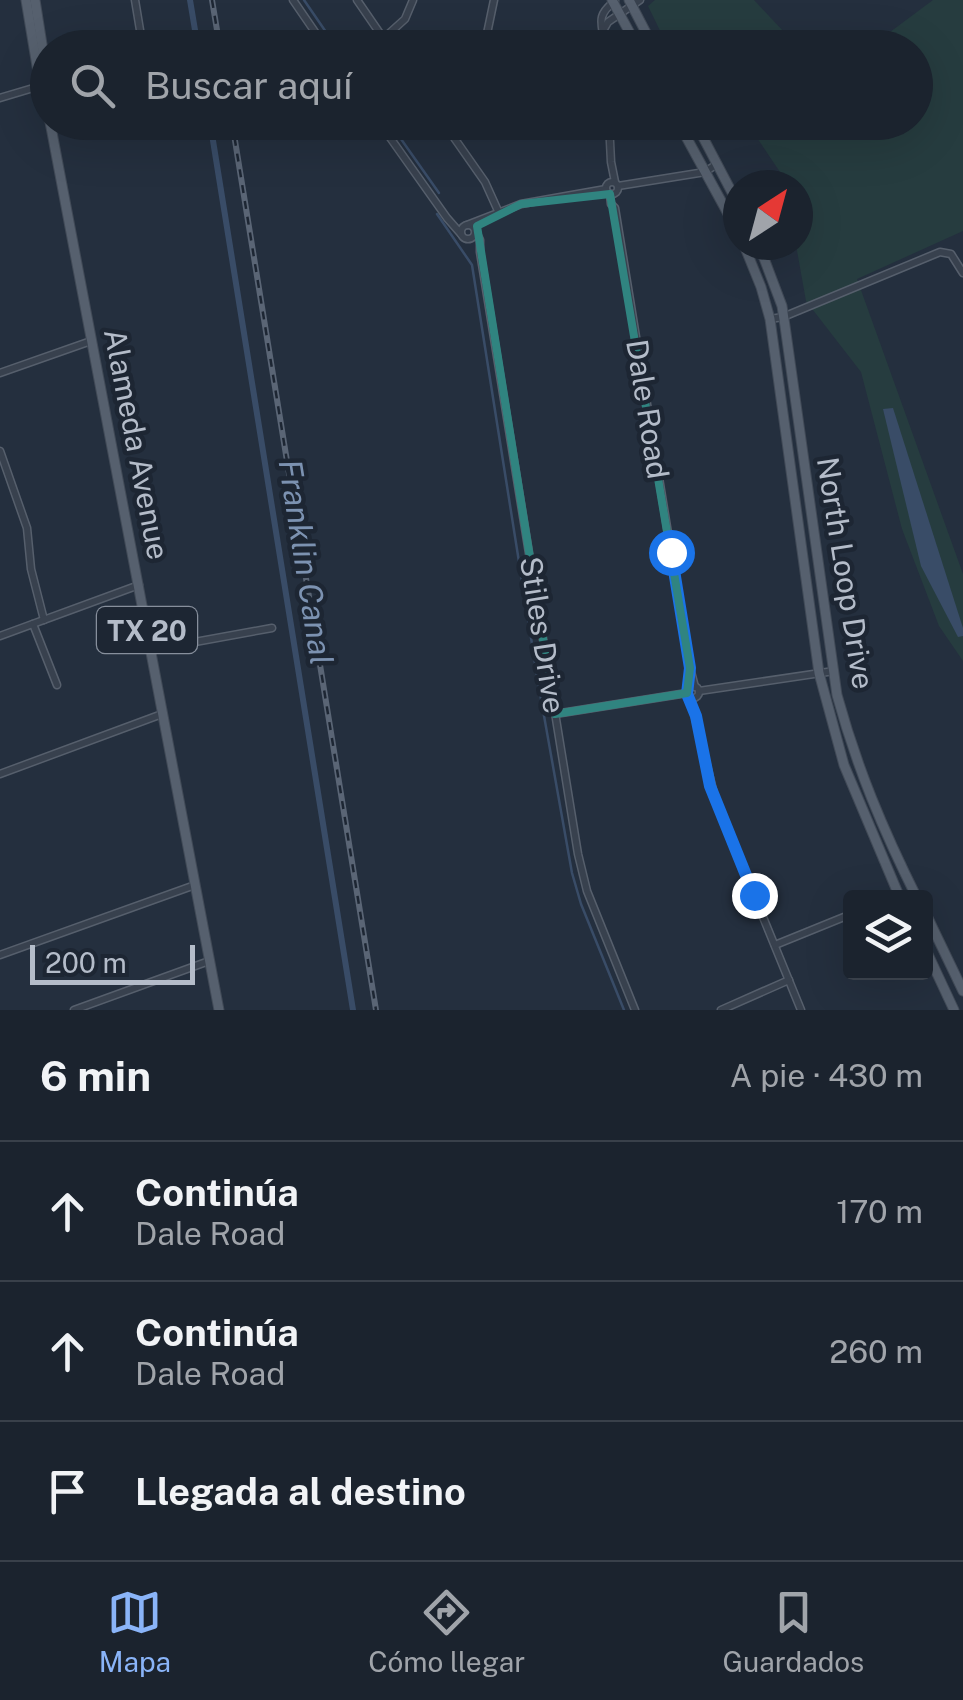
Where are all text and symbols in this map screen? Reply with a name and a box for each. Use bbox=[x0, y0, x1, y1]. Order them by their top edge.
search box bbox=[30, 30, 933, 140]
icon: search bbox=[65, 58, 120, 113]
text: Buscar aquí bbox=[145, 63, 352, 108]
north arrow bbox=[723, 170, 813, 260]
street label: Alameda Avenue bbox=[97, 325, 177, 563]
street label: Dale Road bbox=[619, 337, 677, 481]
street label: North Loop Drive bbox=[810, 454, 882, 692]
water label: Franklin Canal bbox=[272, 457, 340, 667]
route start bbox=[649, 530, 695, 576]
street label: Stiles Drive bbox=[513, 554, 573, 716]
road number: TX 20 bbox=[97, 607, 197, 653]
route end bbox=[732, 873, 778, 919]
map controls bbox=[843, 890, 933, 980]
button: layers bbox=[843, 890, 933, 980]
scale bar bbox=[30, 940, 195, 984]
text: 200 m bbox=[45, 946, 127, 979]
text: 6 min bbox=[40, 1051, 151, 1100]
text: A pie · 430 m bbox=[730, 1057, 923, 1094]
text: Continúa bbox=[135, 1170, 299, 1215]
icon: ahead bbox=[40, 1184, 95, 1239]
text: 170 m bbox=[836, 1193, 923, 1230]
text: Dale Road bbox=[135, 1215, 285, 1252]
text: Continúa bbox=[135, 1310, 299, 1355]
icon: ahead bbox=[40, 1324, 95, 1379]
text: 260 m bbox=[829, 1333, 923, 1370]
text: Dale Road bbox=[135, 1355, 285, 1392]
icon: arrive bbox=[40, 1464, 95, 1519]
text: Llegada al destino bbox=[135, 1469, 466, 1514]
tab: Mapa bbox=[99, 1585, 171, 1678]
tab: Cómo llegar bbox=[368, 1585, 525, 1678]
tab: Guardados bbox=[722, 1585, 864, 1678]

